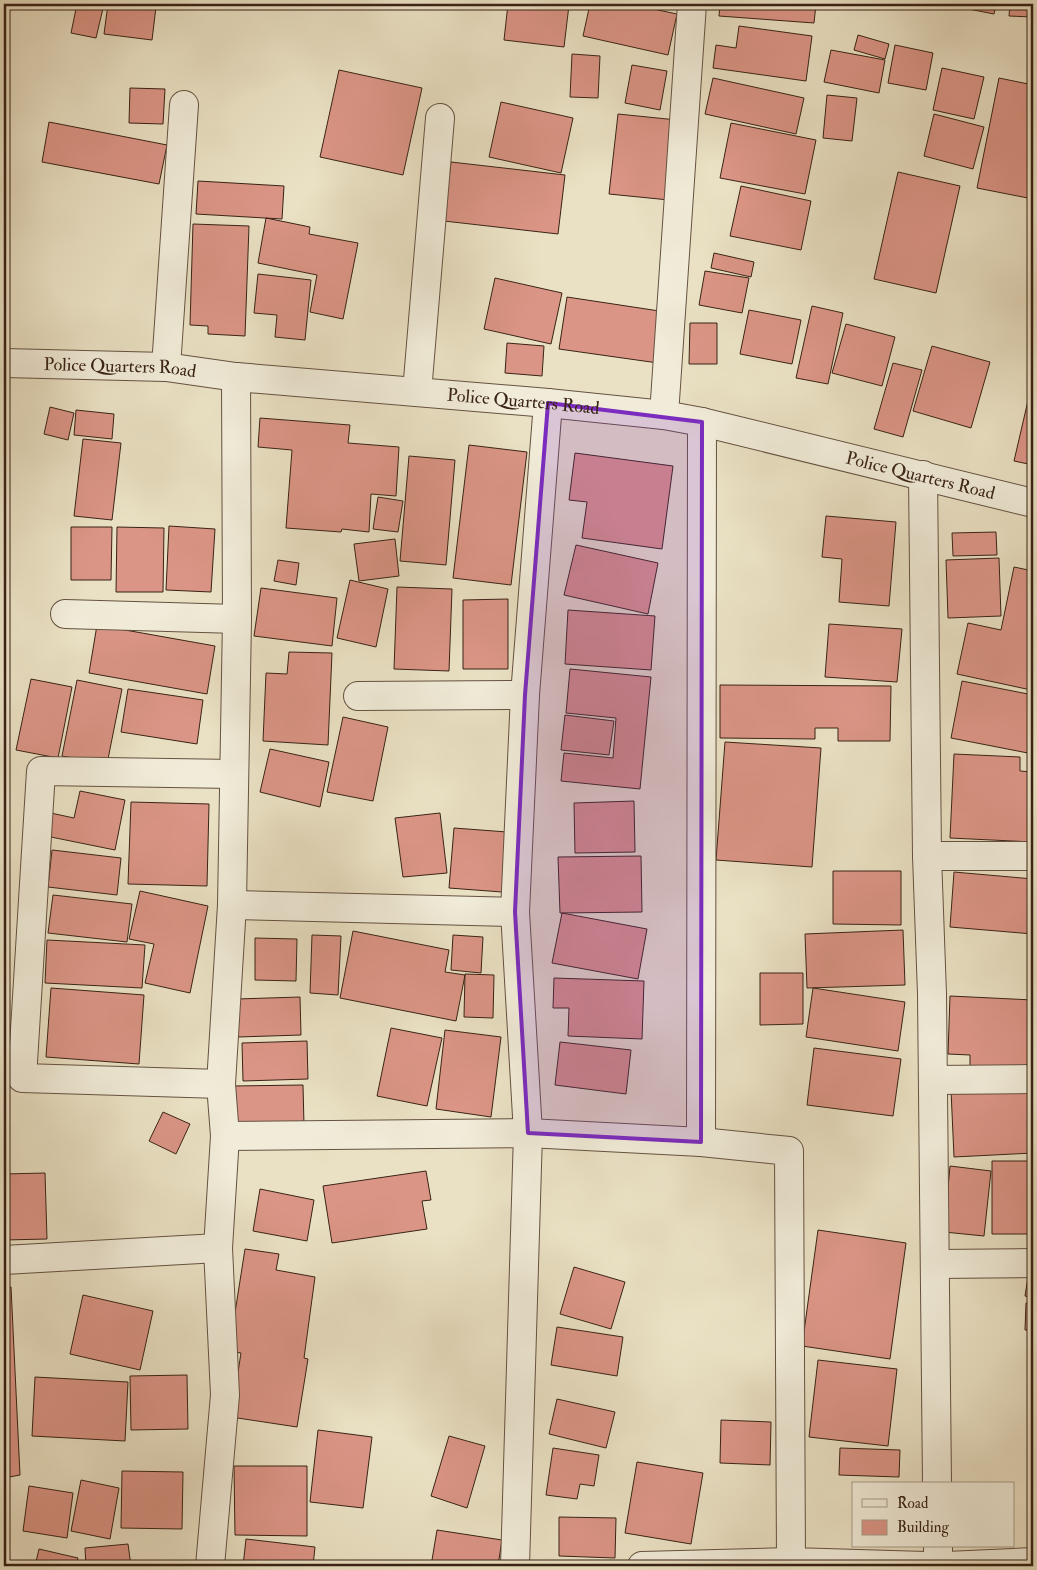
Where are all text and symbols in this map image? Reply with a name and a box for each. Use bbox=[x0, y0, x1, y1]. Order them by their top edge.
street label: Police Quarters Road bbox=[43, 353, 198, 383]
street label: Police Quarters Road bbox=[446, 384, 601, 420]
street label: Police Quarters Road bbox=[843, 447, 997, 505]
legend bbox=[852, 1482, 1014, 1548]
text: Road bbox=[897, 1494, 929, 1513]
text: Building bbox=[897, 1518, 949, 1537]

